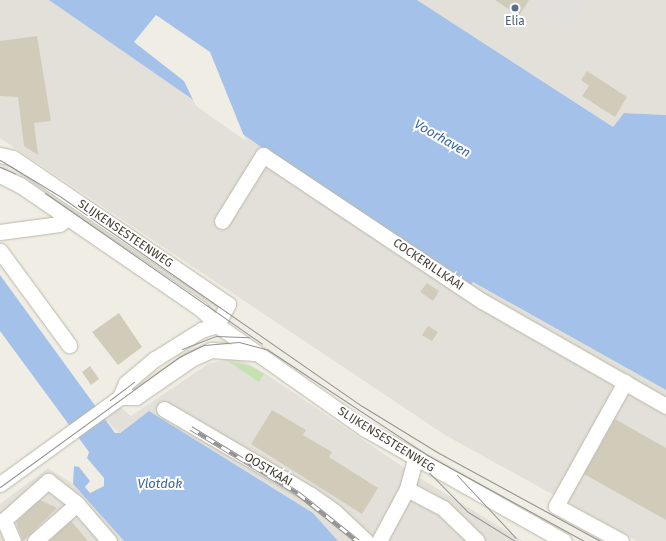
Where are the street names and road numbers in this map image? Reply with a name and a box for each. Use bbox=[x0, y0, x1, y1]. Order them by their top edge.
street label: SLIJKENSESTEENWEG bbox=[75, 197, 175, 271]
street label: COCKERILLKAAI bbox=[390, 236, 466, 294]
street label: SLIJKENSESTEENWEG bbox=[335, 404, 437, 476]
street label: OOSTKAAI bbox=[241, 450, 295, 490]

